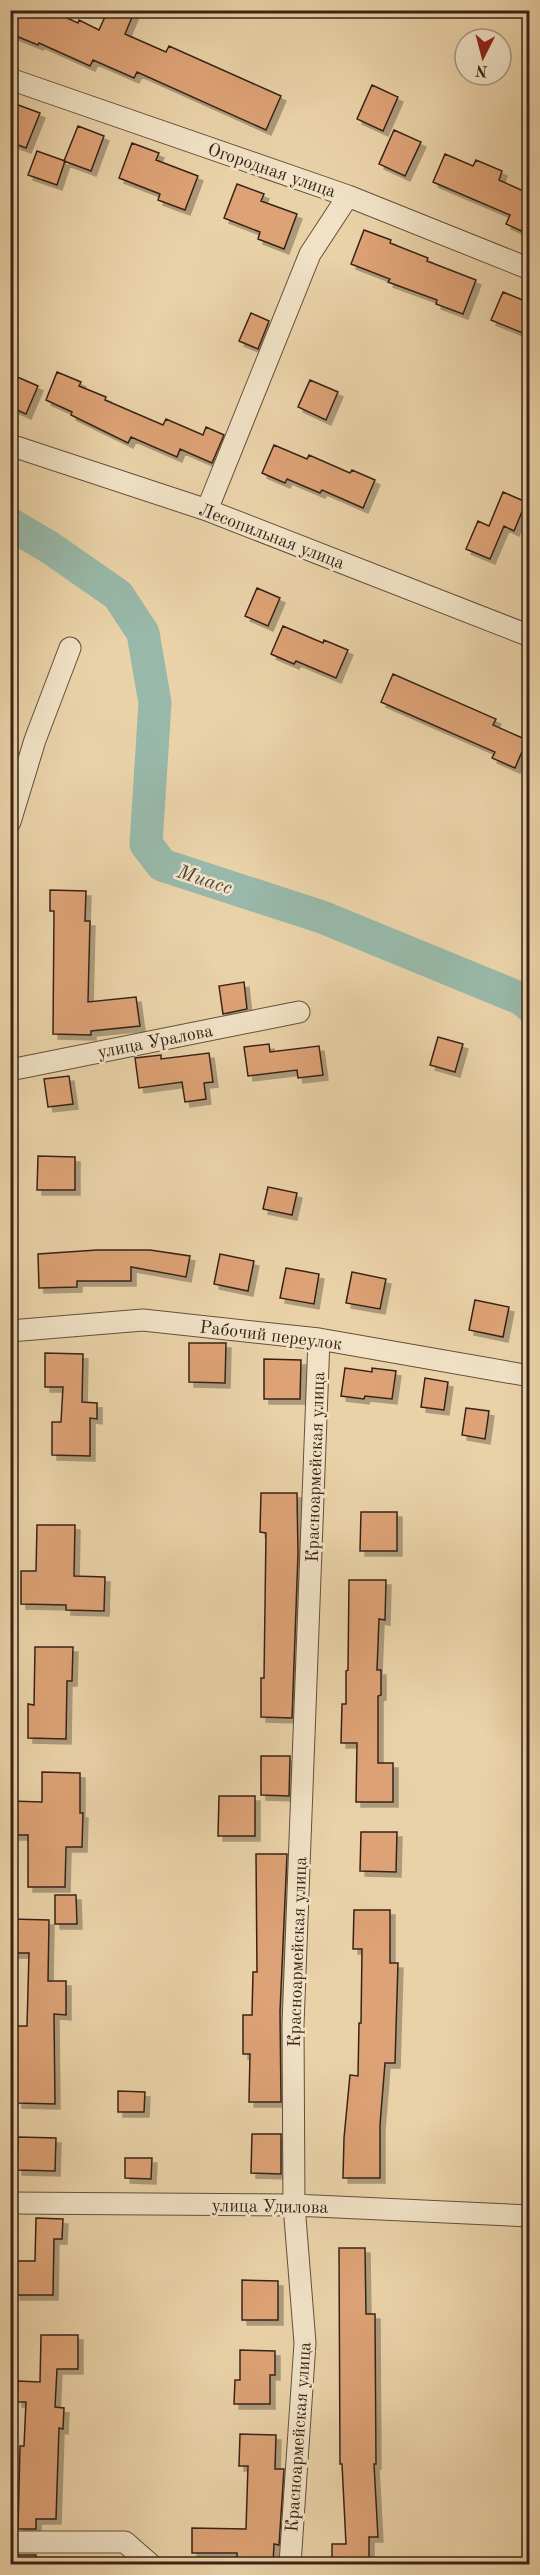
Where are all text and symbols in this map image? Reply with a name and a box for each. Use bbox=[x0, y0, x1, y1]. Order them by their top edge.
north arrow bbox=[453, 27, 513, 87]
text: N bbox=[474, 61, 489, 79]
street label: Огородная улица bbox=[205, 141, 338, 201]
street label: Лесопильная улица bbox=[196, 501, 347, 573]
water label: Миасс bbox=[173, 862, 235, 899]
street label: улица Уралова bbox=[96, 1022, 215, 1062]
street label: Рабочий переулок bbox=[198, 1318, 343, 1354]
street label: Красноармейская улица bbox=[304, 1371, 328, 1563]
street label: Красноармейская улица bbox=[286, 1856, 310, 2048]
street label: улица Удилова bbox=[211, 2197, 329, 2217]
street label: Красноармейская улица bbox=[283, 2341, 315, 2533]

